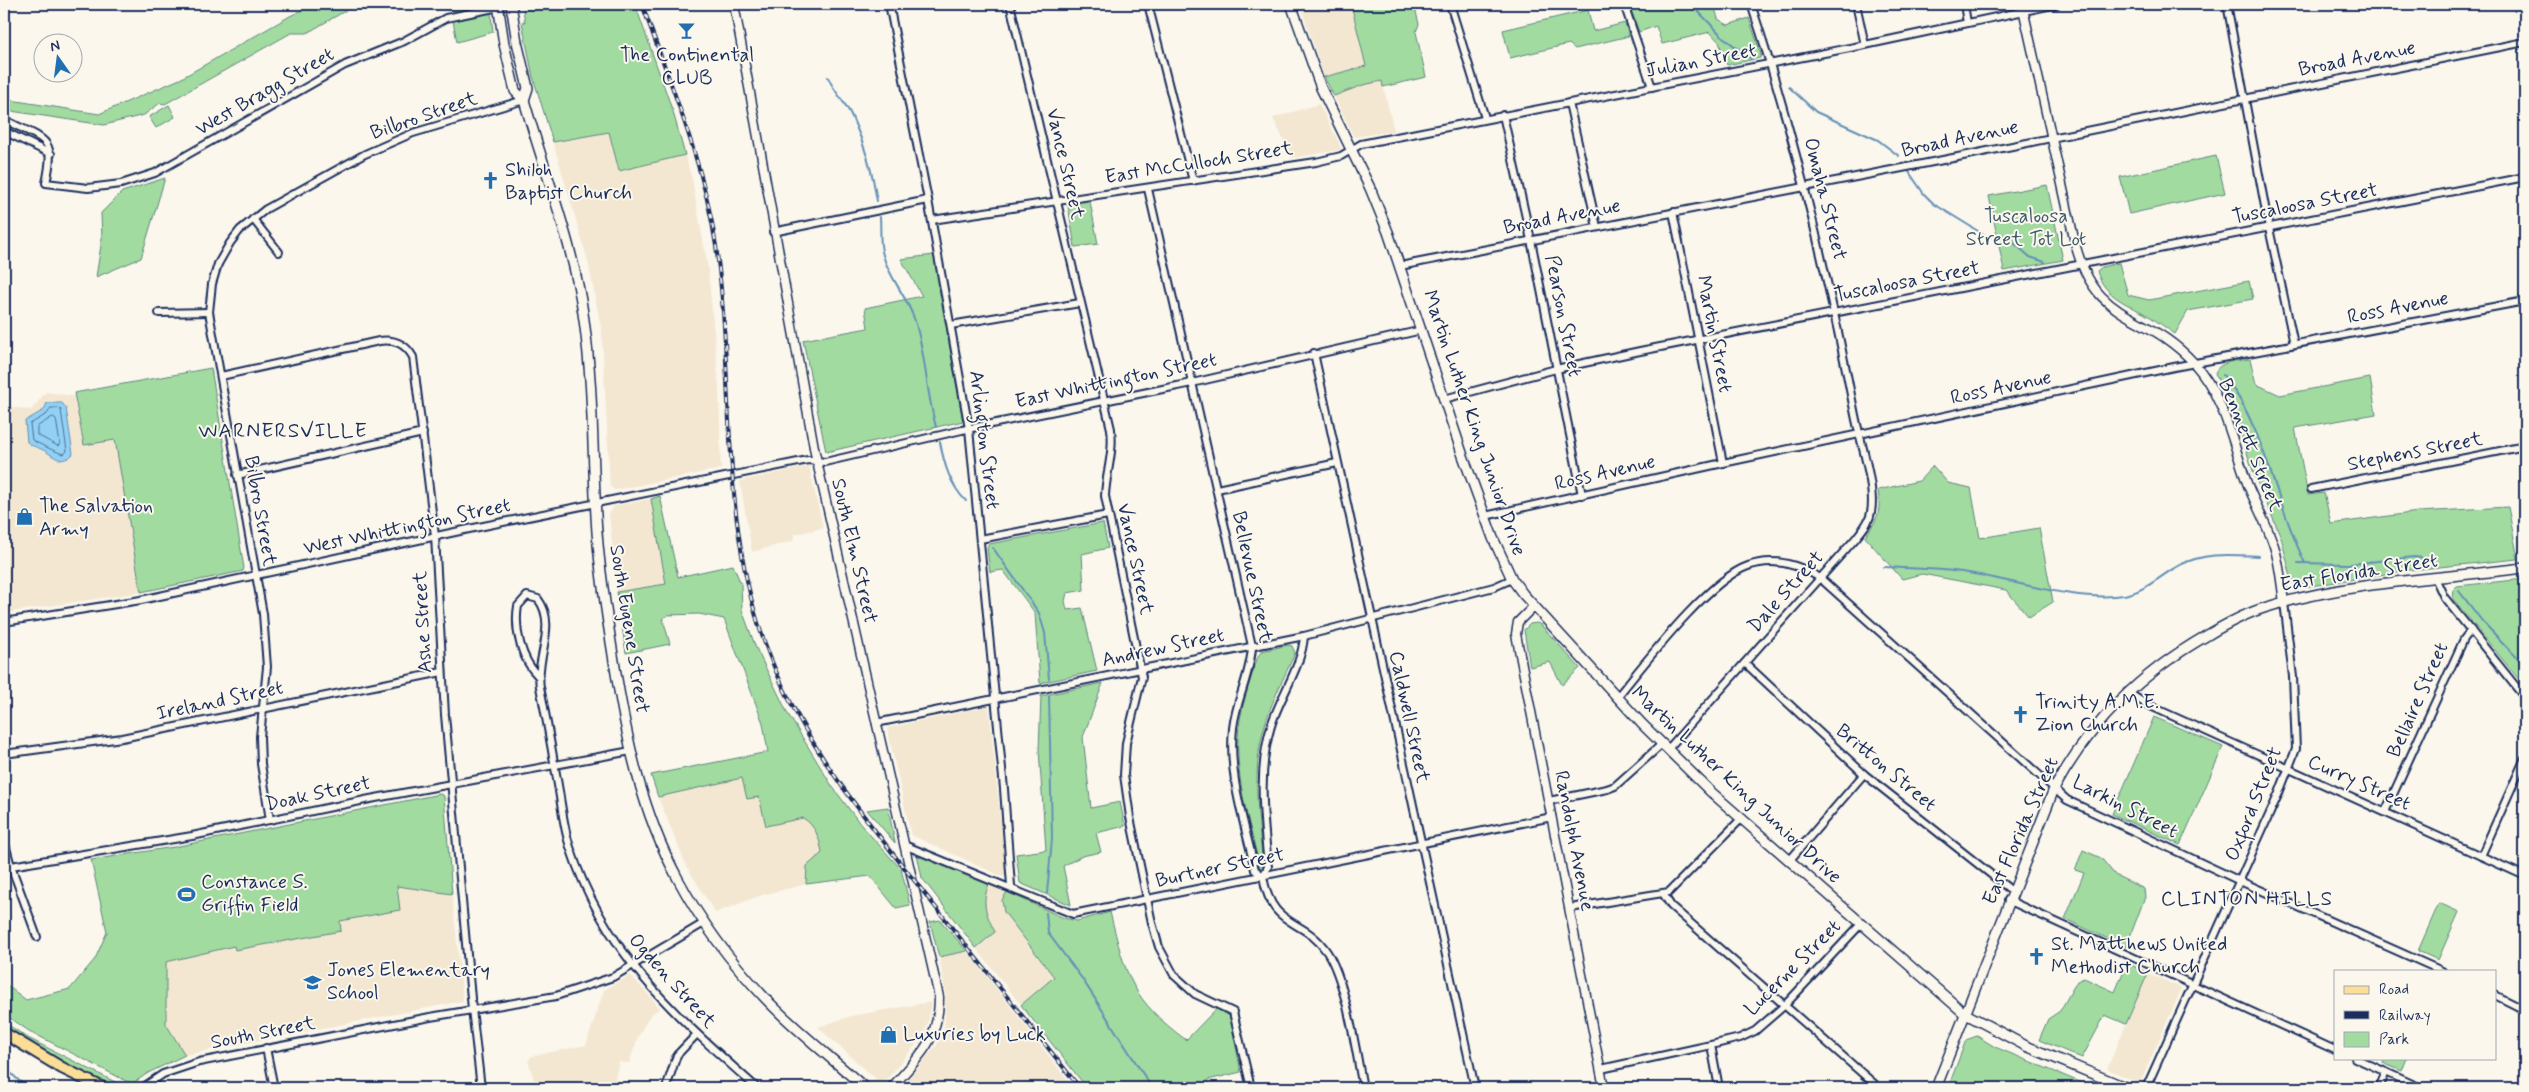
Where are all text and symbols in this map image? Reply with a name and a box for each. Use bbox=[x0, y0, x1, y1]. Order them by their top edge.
bar icon: The Continental CLUB bbox=[677, 21, 697, 41]
north arrow bbox=[32, 32, 82, 82]
street label: Broad Avenue bbox=[2296, 34, 2418, 84]
text: N bbox=[48, 36, 62, 56]
street label: Julian Street bbox=[1643, 37, 1759, 85]
street label: West Bragg Street bbox=[191, 41, 340, 144]
place label: The Continental CLUB bbox=[620, 42, 754, 92]
street label: Bilbro Street bbox=[367, 85, 481, 147]
street label: Vance Street bbox=[1039, 106, 1091, 222]
street label: Broad Avenue bbox=[1899, 113, 2021, 165]
street label: East McCulloch Street bbox=[1103, 135, 1295, 191]
street label: Omaha Street bbox=[1797, 135, 1853, 263]
place label: Shiloh Baptist Church bbox=[505, 157, 632, 207]
church icon: Shiloh Baptist Church bbox=[481, 171, 501, 191]
street label: Tuscaloosa Street bbox=[2230, 177, 2380, 231]
street label: Broad Avenue bbox=[1501, 192, 1623, 242]
park label: Tuscaloosa Street Tot Lot bbox=[1966, 203, 2086, 253]
street label: Pearson Street bbox=[1538, 253, 1588, 379]
street label: Tuscaloosa Street bbox=[1832, 255, 1982, 309]
street label: Martin Street bbox=[1689, 273, 1739, 395]
street label: Ross Avenue bbox=[2345, 285, 2451, 331]
street label: Martin Luther King Junior Drive bbox=[1416, 287, 1532, 559]
street label: East Whittington Street bbox=[1013, 346, 1220, 417]
street label: Ross Avenue bbox=[1948, 364, 2054, 412]
street label: Arlington Street bbox=[960, 369, 1006, 511]
street label: Bennett Street bbox=[2211, 375, 2289, 516]
district label: WARNERSVILLE bbox=[198, 417, 368, 445]
street label: Stephens Street bbox=[2345, 426, 2485, 478]
street label: Ross Avenue bbox=[1552, 448, 1658, 498]
street label: Bilbro Street bbox=[237, 454, 283, 568]
street label: South Elm Street bbox=[824, 476, 884, 626]
street label: West Whittington Street bbox=[301, 492, 513, 564]
place label: The Salvation Army bbox=[39, 493, 153, 543]
street label: Vance Street bbox=[1110, 501, 1160, 617]
shop icon: The Salvation Army bbox=[15, 507, 35, 527]
street label: Bellevue Street bbox=[1225, 509, 1279, 645]
street label: South Eugene Street bbox=[602, 543, 656, 715]
street label: Dale Street bbox=[1742, 545, 1830, 639]
street label: East Florida Street bbox=[2278, 547, 2440, 599]
street label: Ashe Street bbox=[407, 570, 439, 674]
street label: Andrew Street bbox=[1099, 622, 1227, 674]
street label: Bellaire Street bbox=[2381, 638, 2455, 762]
street label: Caldwell Street bbox=[1382, 649, 1436, 786]
street label: Ireland Street bbox=[154, 674, 286, 728]
street label: Martin Luther King Junior Drive bbox=[1625, 680, 1847, 890]
place label: Trinity A.M.E. Zion Church bbox=[2035, 689, 2159, 739]
church icon: Trinity A.M.E. Zion Church bbox=[2011, 704, 2031, 724]
street label: Britton Street bbox=[1830, 718, 1942, 818]
street label: Oxford Street bbox=[2219, 743, 2291, 866]
street label: Curry Street bbox=[2303, 748, 2415, 818]
street label: East Florida Street bbox=[1976, 753, 2066, 909]
street label: Randolph Avenue bbox=[1547, 768, 1601, 914]
street label: Larkin Street bbox=[2068, 769, 2182, 845]
street label: Doak Street bbox=[263, 770, 373, 818]
street label: Burtner Street bbox=[1153, 841, 1287, 895]
place label: Constance S. Griffin Field bbox=[201, 869, 308, 919]
sports icon: Constance S. Griffin Field bbox=[177, 884, 197, 904]
district label: CLINTON HILLS bbox=[2161, 885, 2333, 913]
street label: Lucerne Street bbox=[1739, 914, 1847, 1022]
street label: Ogden Street bbox=[622, 928, 722, 1035]
place label: St. Matthews United Methodist Church bbox=[2051, 931, 2228, 981]
church icon: St. Matthews United Methodist Church bbox=[2027, 946, 2047, 966]
place label: Jones Elementary School bbox=[327, 957, 490, 1007]
legend bbox=[2334, 970, 2496, 1060]
school or university icon: Jones Elementary School bbox=[303, 972, 323, 992]
text: Road bbox=[2379, 980, 2409, 1000]
text: Railway bbox=[2379, 1006, 2431, 1026]
street label: South Street bbox=[208, 1010, 318, 1056]
place label: Luxuries by Luck bbox=[903, 1021, 1046, 1048]
shop icon: Luxuries by Luck bbox=[879, 1024, 899, 1044]
text: Park bbox=[2379, 1030, 2409, 1050]

